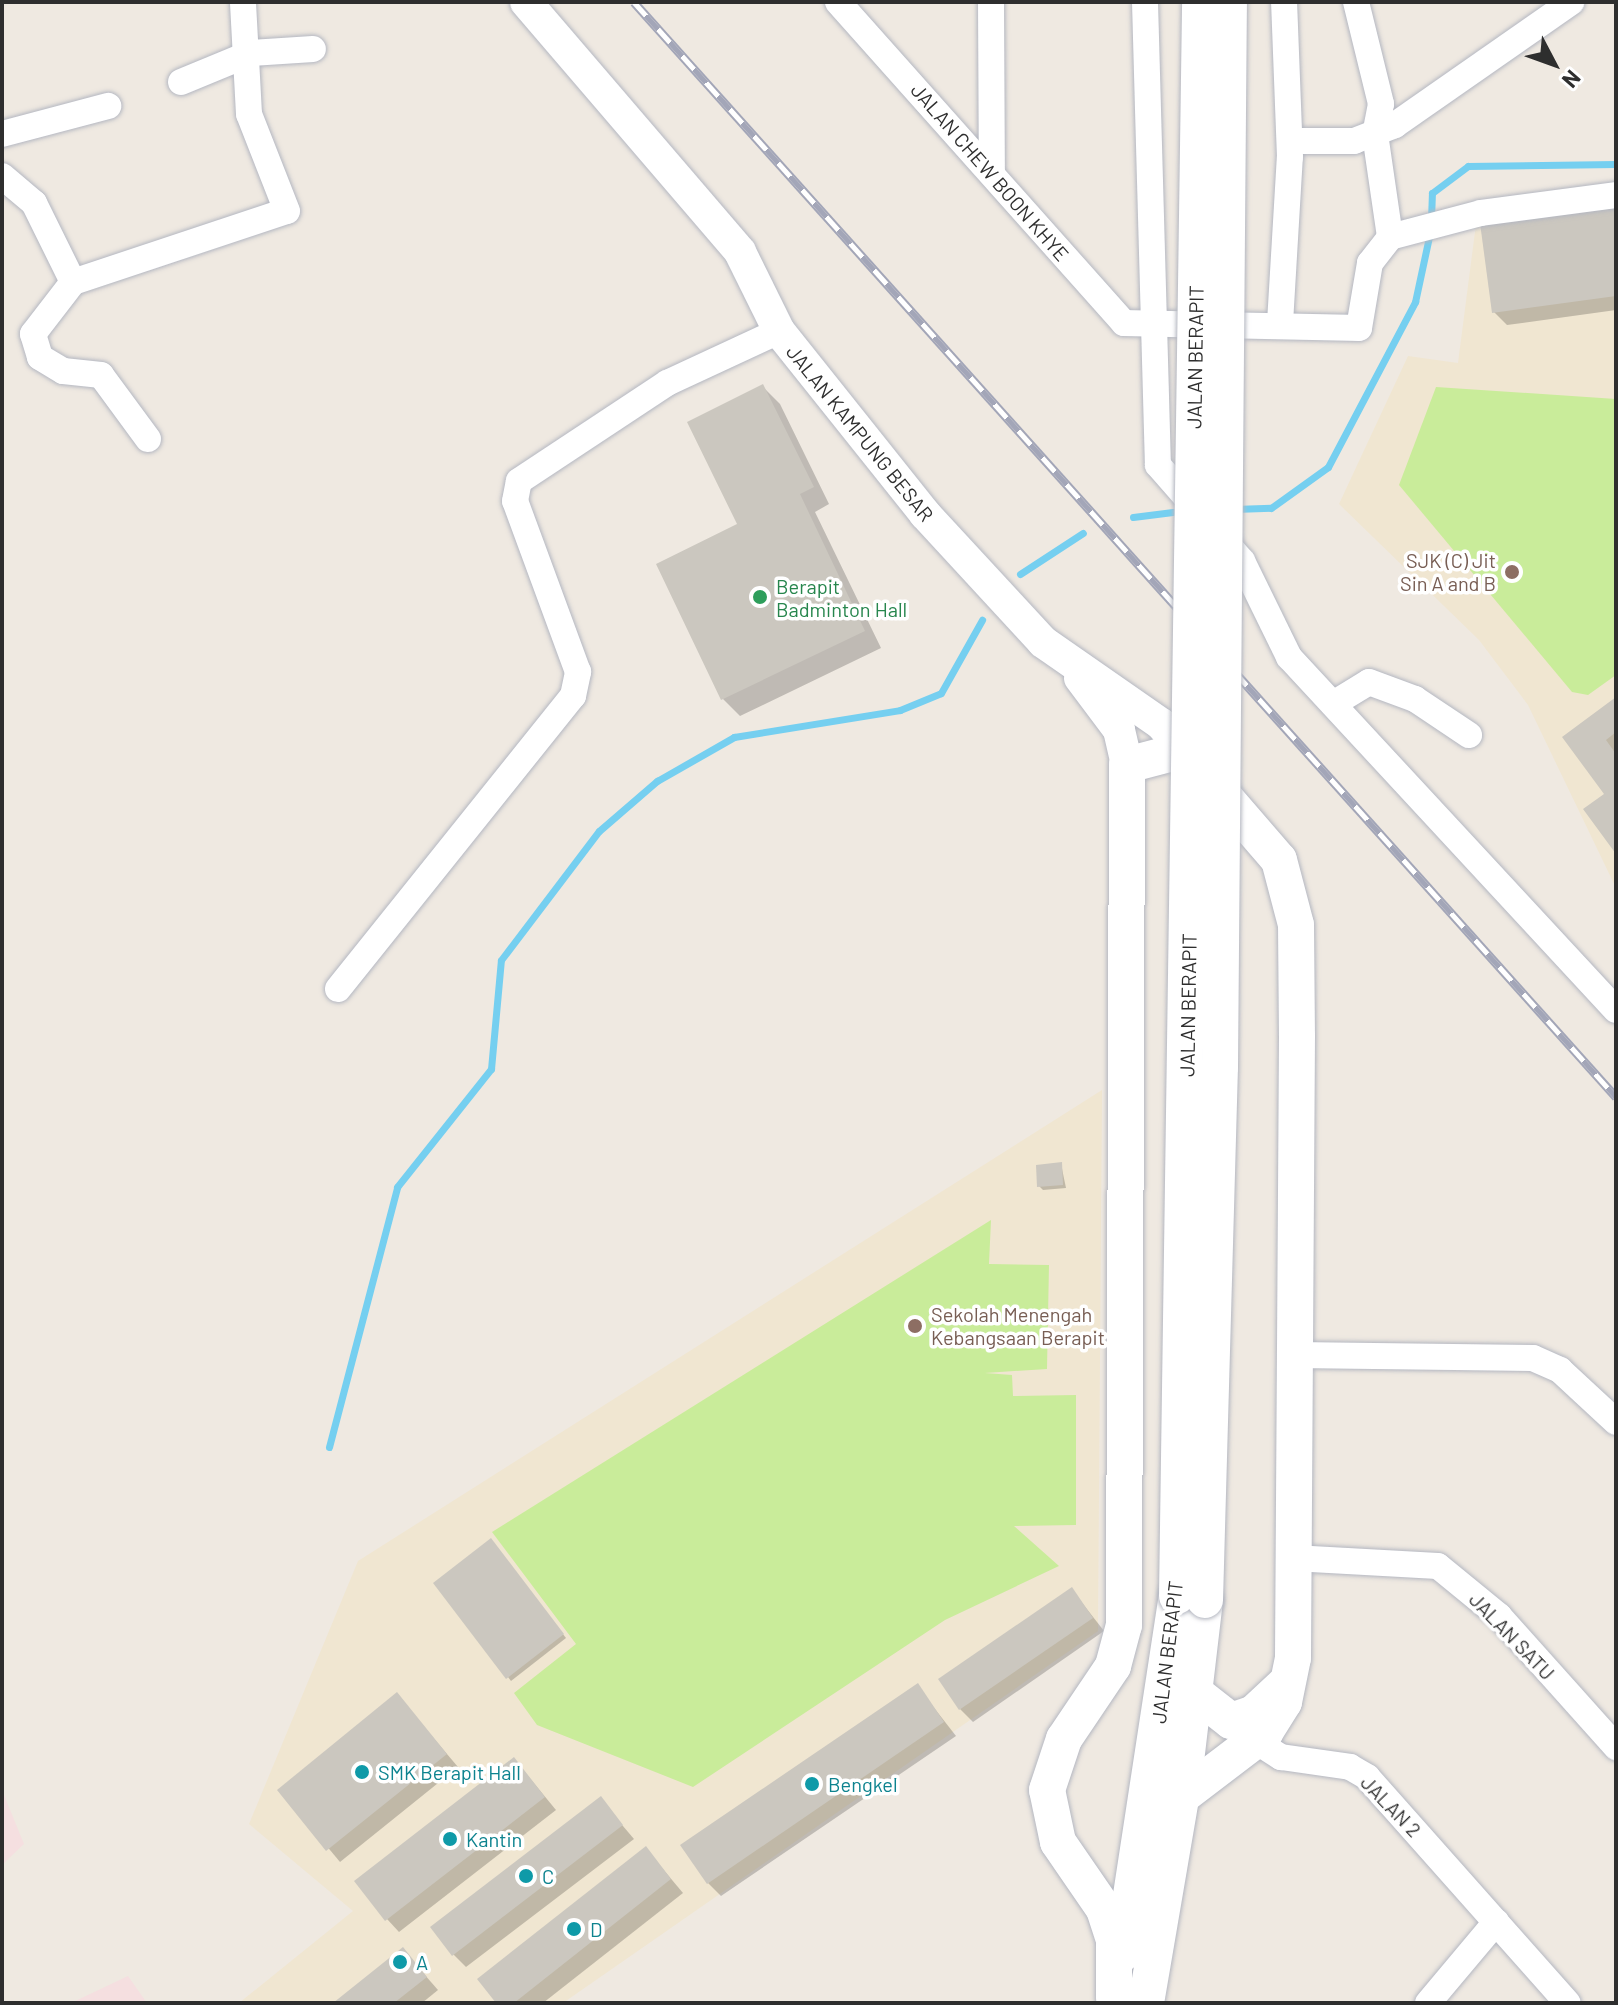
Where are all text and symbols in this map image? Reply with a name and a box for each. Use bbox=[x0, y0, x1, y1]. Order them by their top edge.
north arrow bbox=[1514, 24, 1594, 104]
text: N bbox=[1558, 66, 1587, 94]
street label: JALAN CHEW BOON KHYE bbox=[906, 78, 1074, 266]
street label: JALAN BERAPIT bbox=[1182, 285, 1208, 429]
street label: JALAN KAMPUNG BESAR bbox=[781, 340, 939, 526]
place label: SJK (C) Jit Sin A and B bbox=[1400, 548, 1496, 595]
marker: SJK (C) Jit Sin A and B bbox=[1503, 563, 1521, 581]
place label: Berapit Badminton Hall bbox=[776, 574, 907, 621]
marker: Berapit Badminton Hall bbox=[751, 588, 769, 606]
street label: JALAN BERAPIT bbox=[1175, 933, 1201, 1077]
place label: Sekolah Menengah Kebangsaan Berapit bbox=[931, 1302, 1105, 1349]
marker: Sekolah Menengah Kebangsaan Berapit bbox=[906, 1317, 924, 1335]
street label: JALAN BERAPIT bbox=[1146, 1579, 1188, 1725]
street label: JALAN SATU bbox=[1464, 1587, 1560, 1685]
place label: SMK Berapit Hall bbox=[378, 1760, 521, 1784]
marker: SMK Berapit Hall bbox=[353, 1763, 371, 1781]
street label: JALAN 2 bbox=[1356, 1770, 1426, 1842]
place label: Bengkel bbox=[828, 1772, 898, 1796]
marker: Bengkel bbox=[803, 1775, 821, 1793]
place label: Kantin bbox=[466, 1827, 522, 1851]
marker: Kantin bbox=[441, 1830, 459, 1848]
place label: C bbox=[542, 1864, 554, 1888]
marker: C bbox=[517, 1867, 535, 1885]
place label: D bbox=[590, 1917, 602, 1941]
marker: D bbox=[565, 1920, 583, 1938]
place label: A bbox=[416, 1950, 428, 1974]
marker: A bbox=[391, 1953, 409, 1971]

